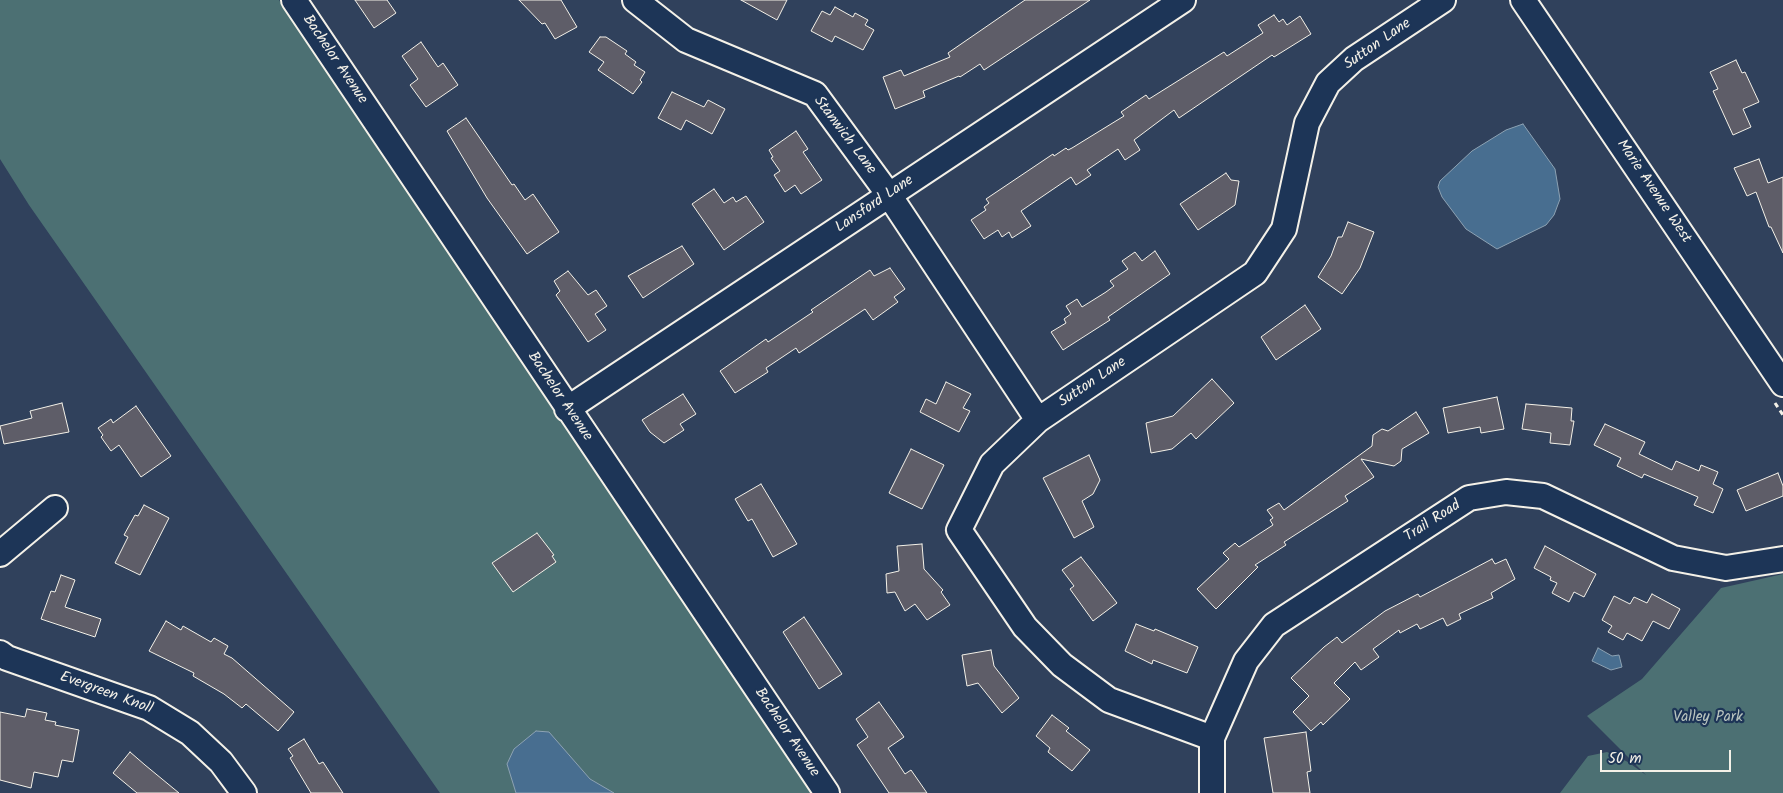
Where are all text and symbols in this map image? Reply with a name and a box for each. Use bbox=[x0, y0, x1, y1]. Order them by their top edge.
street label: Bachelor Avenue bbox=[298, 12, 370, 108]
street label: Sutton Lane bbox=[1341, 15, 1415, 75]
street label: Stanwich Lane bbox=[809, 93, 879, 179]
street label: Marie Avenue West bbox=[1612, 137, 1694, 247]
street label: Lansford Lane bbox=[832, 172, 918, 238]
street label: Bachelor Avenue bbox=[523, 349, 595, 445]
street label: Sutton Lane bbox=[1056, 354, 1130, 412]
street label: Trail Road bbox=[1402, 497, 1464, 547]
street label: Evergreen Knoll bbox=[57, 669, 155, 719]
street label: Bachelor Avenue bbox=[750, 685, 822, 781]
park label: Valley Park bbox=[1673, 709, 1743, 727]
scale bar bbox=[1603, 740, 1734, 772]
text: 50 m bbox=[1608, 747, 1642, 771]

